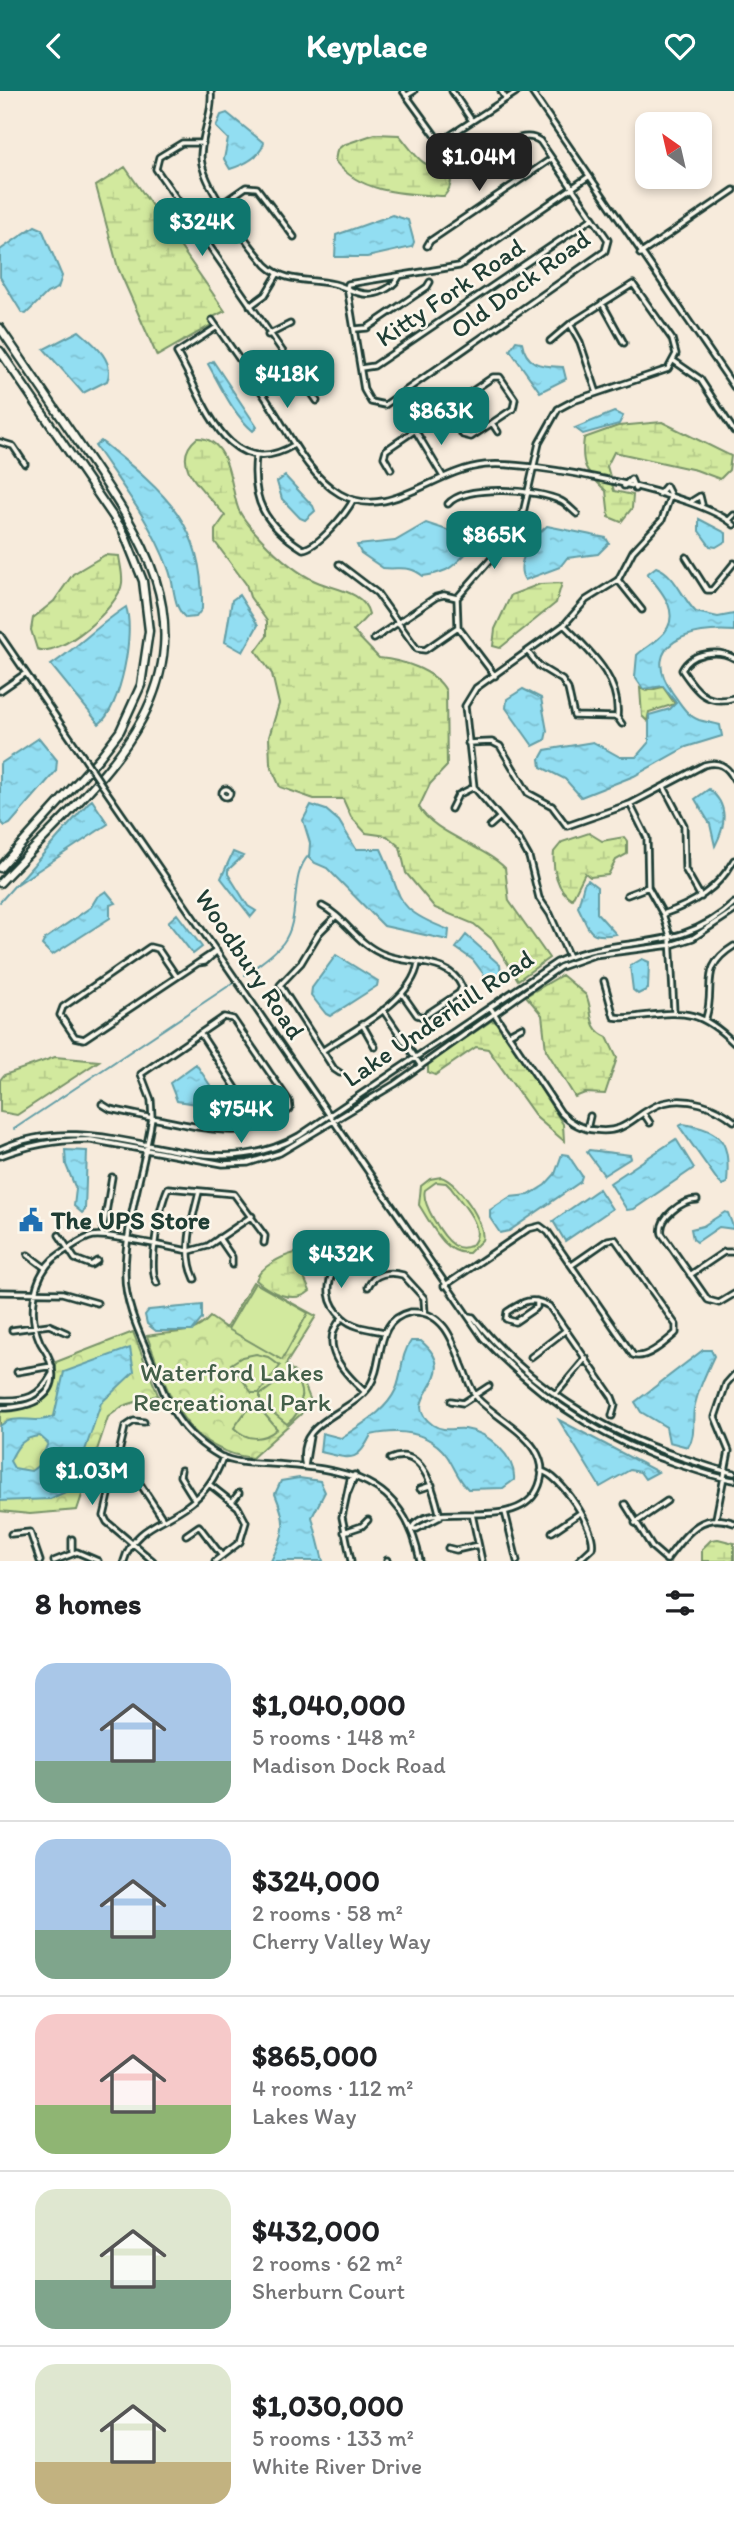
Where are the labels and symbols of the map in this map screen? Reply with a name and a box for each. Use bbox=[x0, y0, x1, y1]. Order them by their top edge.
north arrow bbox=[635, 112, 712, 189]
pin: $1.04M bbox=[422, 133, 536, 193]
pin: $324K bbox=[153, 199, 251, 258]
street label: Old Dock Road bbox=[444, 223, 596, 345]
street label: Kitty Fork Road bbox=[369, 230, 531, 354]
pin: $418K bbox=[238, 351, 336, 410]
pin: $863K bbox=[392, 387, 490, 447]
pin: $865K bbox=[445, 511, 543, 571]
street label: Woodbury Road bbox=[188, 883, 312, 1045]
street label: Lake Underhill Road bbox=[337, 942, 540, 1094]
pin: $754K bbox=[192, 1086, 290, 1145]
place label: The UPS Store bbox=[50, 1204, 210, 1236]
public building icon: The UPS Store bbox=[17, 1206, 45, 1234]
pin: $432K bbox=[292, 1231, 390, 1290]
park label: Waterford Lakes Recreational Park bbox=[133, 1356, 332, 1418]
pin: $1.03M bbox=[35, 1447, 149, 1507]

